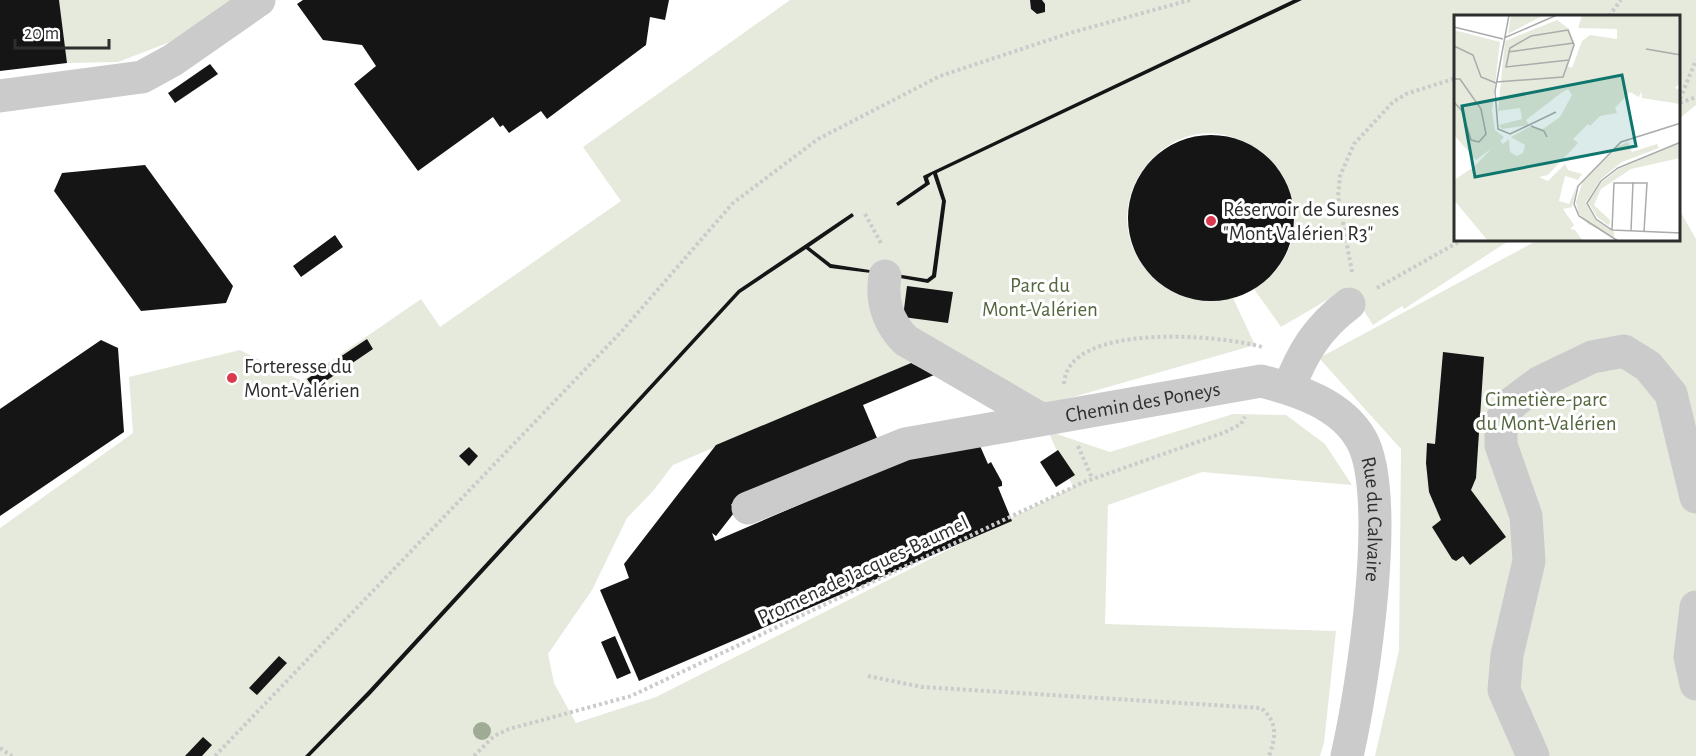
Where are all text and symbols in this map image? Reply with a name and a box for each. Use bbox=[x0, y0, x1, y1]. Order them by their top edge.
scale bar bbox=[15, 12, 110, 50]
inset map bbox=[1454, 15, 1681, 242]
text: 20 m bbox=[24, 25, 59, 43]
place label: Réservoir de Suresnes "Mont Valérien R3" bbox=[1223, 199, 1399, 244]
marker: Réservoir de Suresnes "Mont Valérien R3" bbox=[1204, 214, 1218, 228]
park label: Parc du Mont-Valérien bbox=[982, 275, 1098, 320]
place label: Forteresse du Mont-Valérien bbox=[244, 356, 360, 401]
marker: Forteresse du Mont-Valérien bbox=[225, 371, 239, 385]
street label: Chemin des Poneys bbox=[1064, 378, 1222, 426]
park label: Cimetière-parc du Mont-Valérien bbox=[1476, 389, 1616, 434]
street label: Rue du Calvaire bbox=[1358, 454, 1385, 583]
street label: Promenade Jacques-Baumel bbox=[754, 512, 972, 628]

